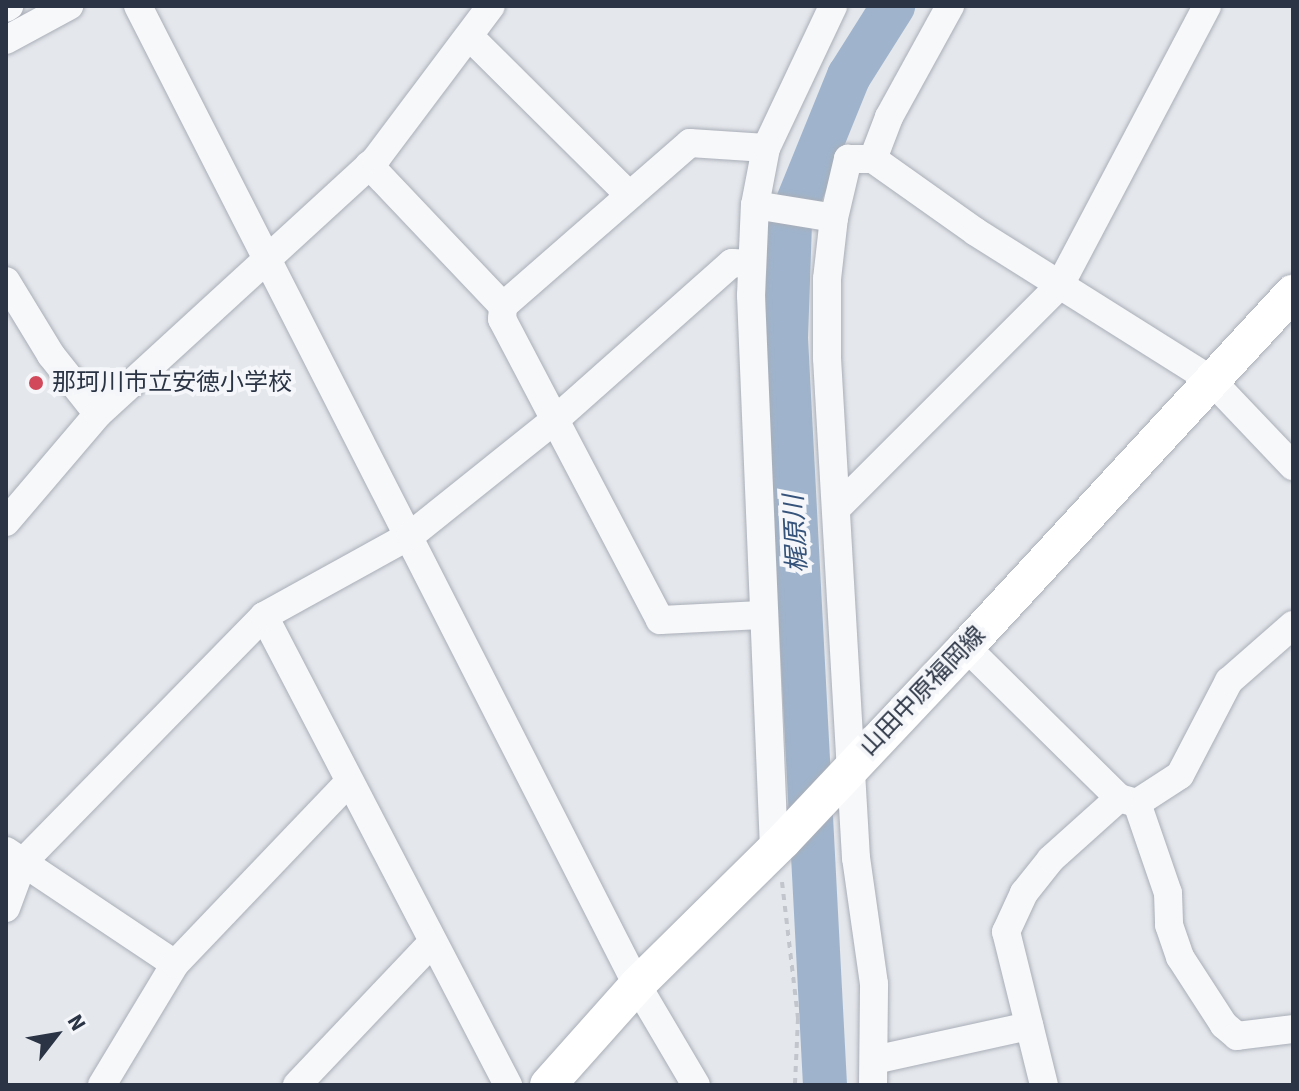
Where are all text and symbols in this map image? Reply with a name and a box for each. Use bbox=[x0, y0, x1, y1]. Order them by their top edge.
place label: 那珂川市立安徳小学校 bbox=[52, 369, 292, 397]
marker: 那珂川市立安徳小学校 bbox=[27, 374, 45, 392]
water label: 梶原川 bbox=[778, 494, 814, 574]
street label: 山田中原福岡線 bbox=[854, 621, 992, 761]
north arrow bbox=[16, 995, 96, 1075]
text: N bbox=[59, 1008, 94, 1037]

